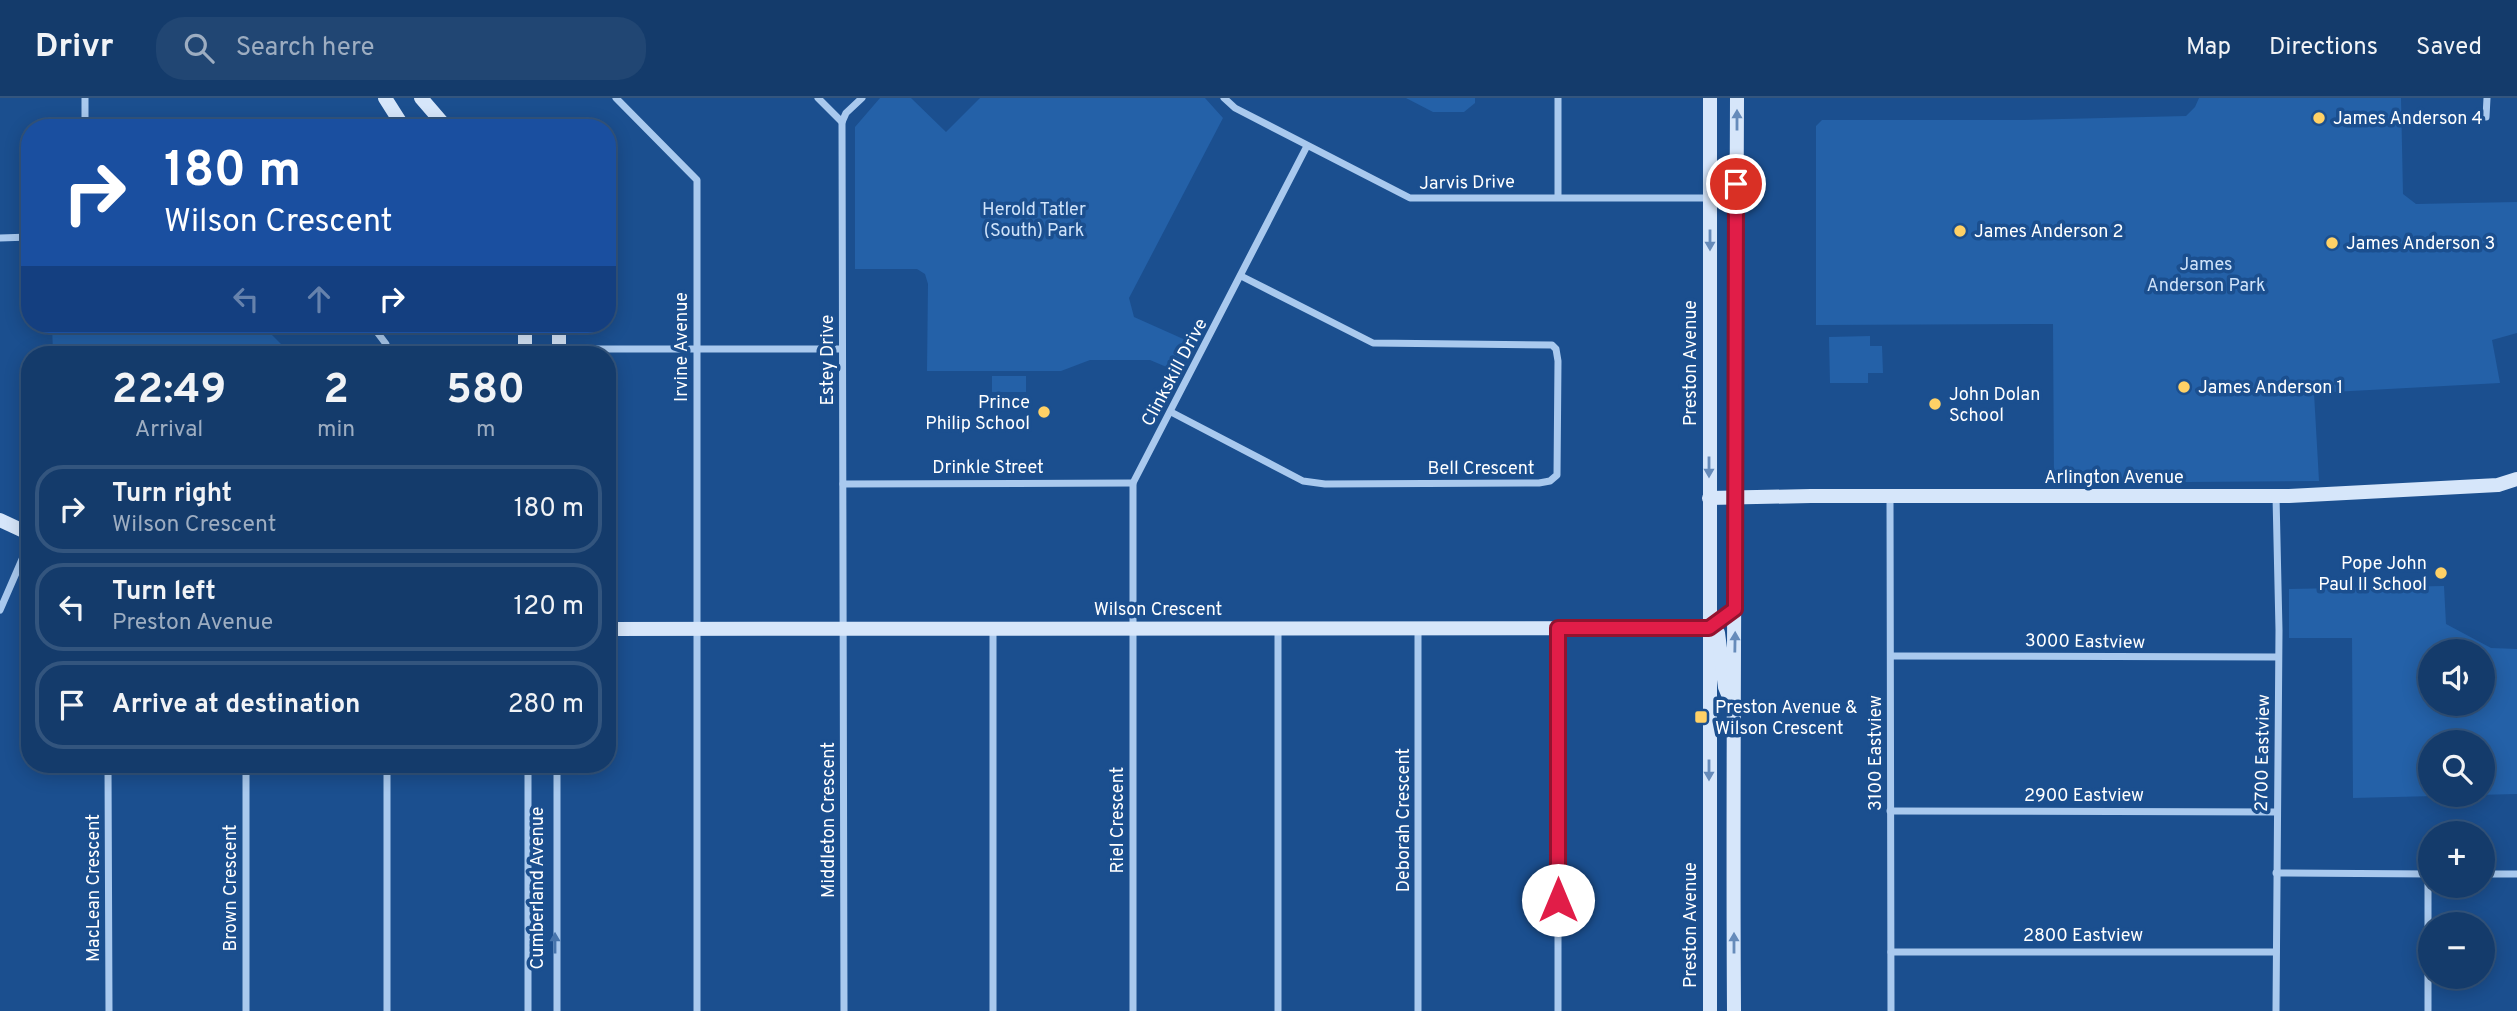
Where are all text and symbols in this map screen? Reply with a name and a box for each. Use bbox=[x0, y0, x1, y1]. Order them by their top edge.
search box bbox=[156, 17, 646, 80]
text: Drivr bbox=[35, 27, 114, 69]
icon: search bbox=[180, 29, 218, 67]
text: Search here bbox=[236, 32, 375, 65]
text: Map bbox=[2186, 33, 2231, 63]
text: Directions bbox=[2269, 33, 2378, 63]
text: Saved bbox=[2416, 33, 2482, 63]
place label: James Anderson 4 bbox=[2333, 108, 2483, 131]
one-way arrow bbox=[1731, 109, 1742, 131]
marker: James Anderson 4 bbox=[2311, 110, 2327, 126]
text: 180 m bbox=[164, 142, 301, 204]
icon: right bbox=[49, 147, 140, 238]
pin bbox=[1706, 154, 1766, 214]
icon: arrive bbox=[1717, 165, 1755, 203]
street label: Jarvis Drive bbox=[1419, 171, 1515, 196]
park label: Herold Tatler (South) Park bbox=[982, 199, 1086, 243]
text: Wilson Crescent bbox=[164, 203, 393, 243]
place label: James Anderson 2 bbox=[1974, 221, 2124, 244]
marker: James Anderson 2 bbox=[1952, 223, 1968, 239]
one-way arrow bbox=[1704, 229, 1716, 251]
place label: James Anderson 3 bbox=[2346, 233, 2495, 256]
marker: James Anderson 3 bbox=[2324, 235, 2340, 251]
park label: James Anderson Park bbox=[2146, 254, 2266, 298]
icon: left bbox=[227, 280, 265, 318]
icon: ahead bbox=[300, 280, 338, 318]
icon: right bbox=[373, 280, 411, 318]
street label: Irvine Avenue bbox=[671, 292, 694, 402]
street label: Preston Avenue bbox=[1680, 300, 1703, 426]
street label: Estey Drive bbox=[817, 314, 840, 406]
street label: Clinkskill Drive bbox=[1137, 315, 1213, 431]
text: 22:49 bbox=[112, 365, 226, 418]
text: 2 bbox=[323, 365, 349, 418]
text: 580 bbox=[446, 365, 525, 418]
place label: James Anderson 1 bbox=[2198, 377, 2343, 400]
marker: James Anderson 1 bbox=[2176, 379, 2192, 395]
place label: John Dolan School bbox=[1949, 384, 2040, 428]
place label: Prince Philip School bbox=[925, 392, 1030, 436]
marker: John Dolan School bbox=[1927, 396, 1943, 412]
marker: Prince Philip School bbox=[1036, 404, 1052, 420]
text: Arrival bbox=[135, 416, 203, 445]
text: min bbox=[317, 416, 355, 445]
text: m bbox=[476, 416, 495, 445]
one-way arrow bbox=[1703, 456, 1715, 478]
street label: Drinkle Street bbox=[932, 457, 1044, 480]
street label: Bell Crescent bbox=[1428, 458, 1534, 481]
street label: Arlington Avenue bbox=[2044, 467, 2184, 490]
text: Turn right bbox=[112, 478, 232, 511]
icon: right bbox=[53, 490, 91, 528]
text: 180 m bbox=[514, 493, 584, 526]
text: Wilson Crescent bbox=[112, 511, 276, 540]
place label: Pope John Paul II School bbox=[2318, 553, 2427, 597]
marker: Pope John Paul II School bbox=[2433, 565, 2449, 581]
text: Turn left bbox=[112, 576, 216, 609]
icon: left bbox=[53, 588, 91, 626]
text: 120 m bbox=[514, 591, 584, 624]
street label: Wilson Crescent bbox=[1094, 599, 1222, 622]
text: Preston Avenue bbox=[112, 609, 273, 638]
street label: 3000 Eastview bbox=[2025, 630, 2145, 655]
one-way arrow bbox=[1729, 631, 1740, 653]
map controls bbox=[2418, 639, 2495, 989]
button: sound bbox=[2418, 639, 2495, 716]
icon: arrive bbox=[53, 686, 91, 724]
text: Arrive at destination bbox=[112, 689, 360, 722]
text: 280 m bbox=[508, 689, 584, 722]
street label: 2700 Eastview bbox=[2251, 694, 2276, 812]
street label: 3100 Eastview bbox=[1865, 695, 1888, 811]
place label: Preston Avenue & Wilson Crescent bbox=[1715, 697, 1857, 741]
marker: Preston Avenue & Wilson Crescent bbox=[1693, 709, 1709, 725]
button: search bbox=[2418, 730, 2495, 807]
street label: Middleton Crescent bbox=[818, 742, 841, 898]
street label: Deborah Crescent bbox=[1393, 748, 1416, 892]
one-way arrow bbox=[1703, 759, 1715, 781]
street label: Riel Crescent bbox=[1107, 767, 1130, 873]
street label: 2900 Eastview bbox=[2024, 785, 2144, 808]
street label: Cumberland Avenue bbox=[527, 807, 550, 969]
street label: MacLean Crescent bbox=[83, 814, 106, 962]
button: + bbox=[2418, 821, 2495, 898]
street label: Brown Crescent bbox=[220, 824, 243, 952]
street label: Preston Avenue bbox=[1680, 862, 1703, 988]
position arrow bbox=[1521, 863, 1595, 937]
button: − bbox=[2418, 912, 2495, 989]
street label: 2800 Eastview bbox=[2023, 925, 2143, 948]
one-way arrow bbox=[549, 932, 561, 954]
one-way arrow bbox=[1728, 932, 1739, 954]

